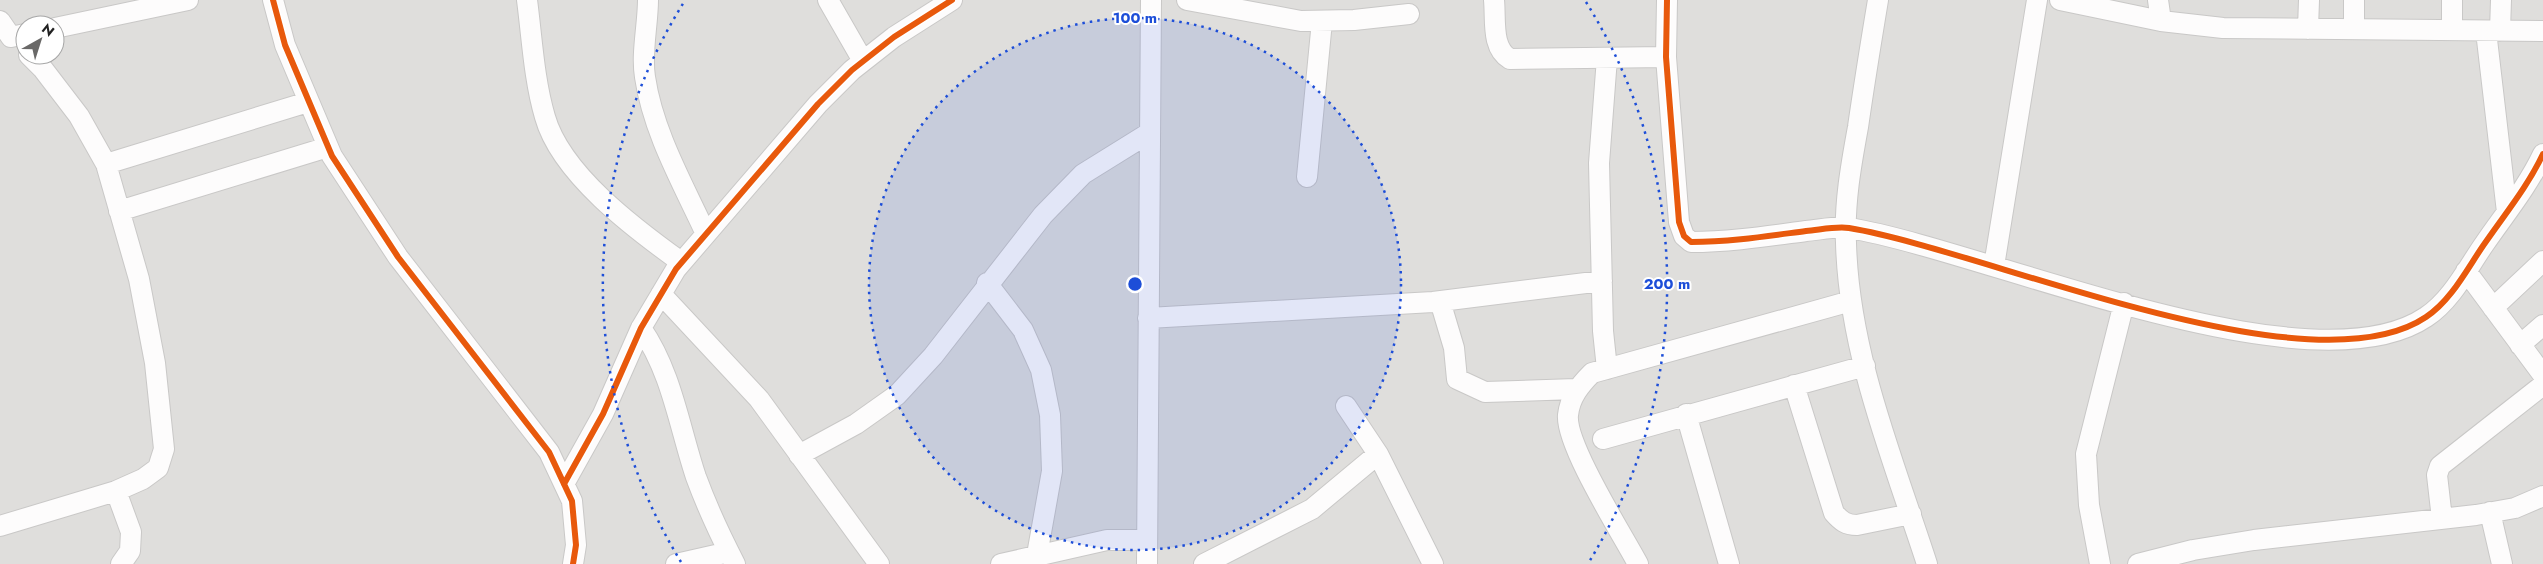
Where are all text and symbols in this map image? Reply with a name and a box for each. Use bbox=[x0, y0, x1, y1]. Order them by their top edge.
text: 100 m bbox=[1113, 7, 1157, 29]
north arrow bbox=[15, 15, 65, 65]
text: N bbox=[38, 19, 59, 41]
text: 200 m bbox=[1644, 273, 1690, 295]
centre of rings bbox=[1126, 275, 1144, 293]

